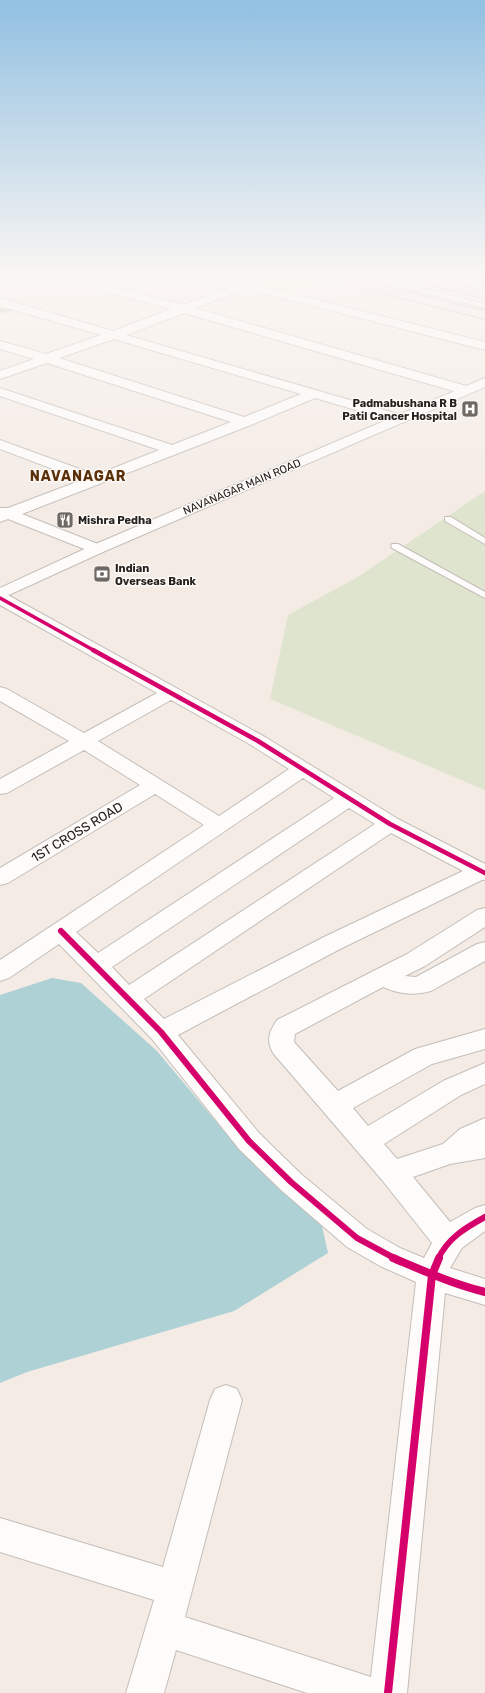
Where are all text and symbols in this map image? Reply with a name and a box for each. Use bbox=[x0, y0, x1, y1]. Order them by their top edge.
place label: Padmabushana R B Patil Cancer Hospital bbox=[342, 397, 457, 423]
hospital icon: Padmabushana R B Patil Cancer Hospital bbox=[460, 399, 480, 419]
street label: NAVANAGAR MAIN ROAD bbox=[181, 456, 303, 518]
district label: NAVANAGAR bbox=[30, 468, 126, 485]
restaurant icon: Mishra Pedha bbox=[55, 510, 75, 530]
place label: Mishra Pedha bbox=[78, 514, 152, 527]
place label: Indian Overseas Bank bbox=[115, 562, 197, 588]
bank icon: Indian Overseas Bank bbox=[92, 564, 112, 584]
street label: 1ST CROSS ROAD bbox=[29, 799, 125, 865]

